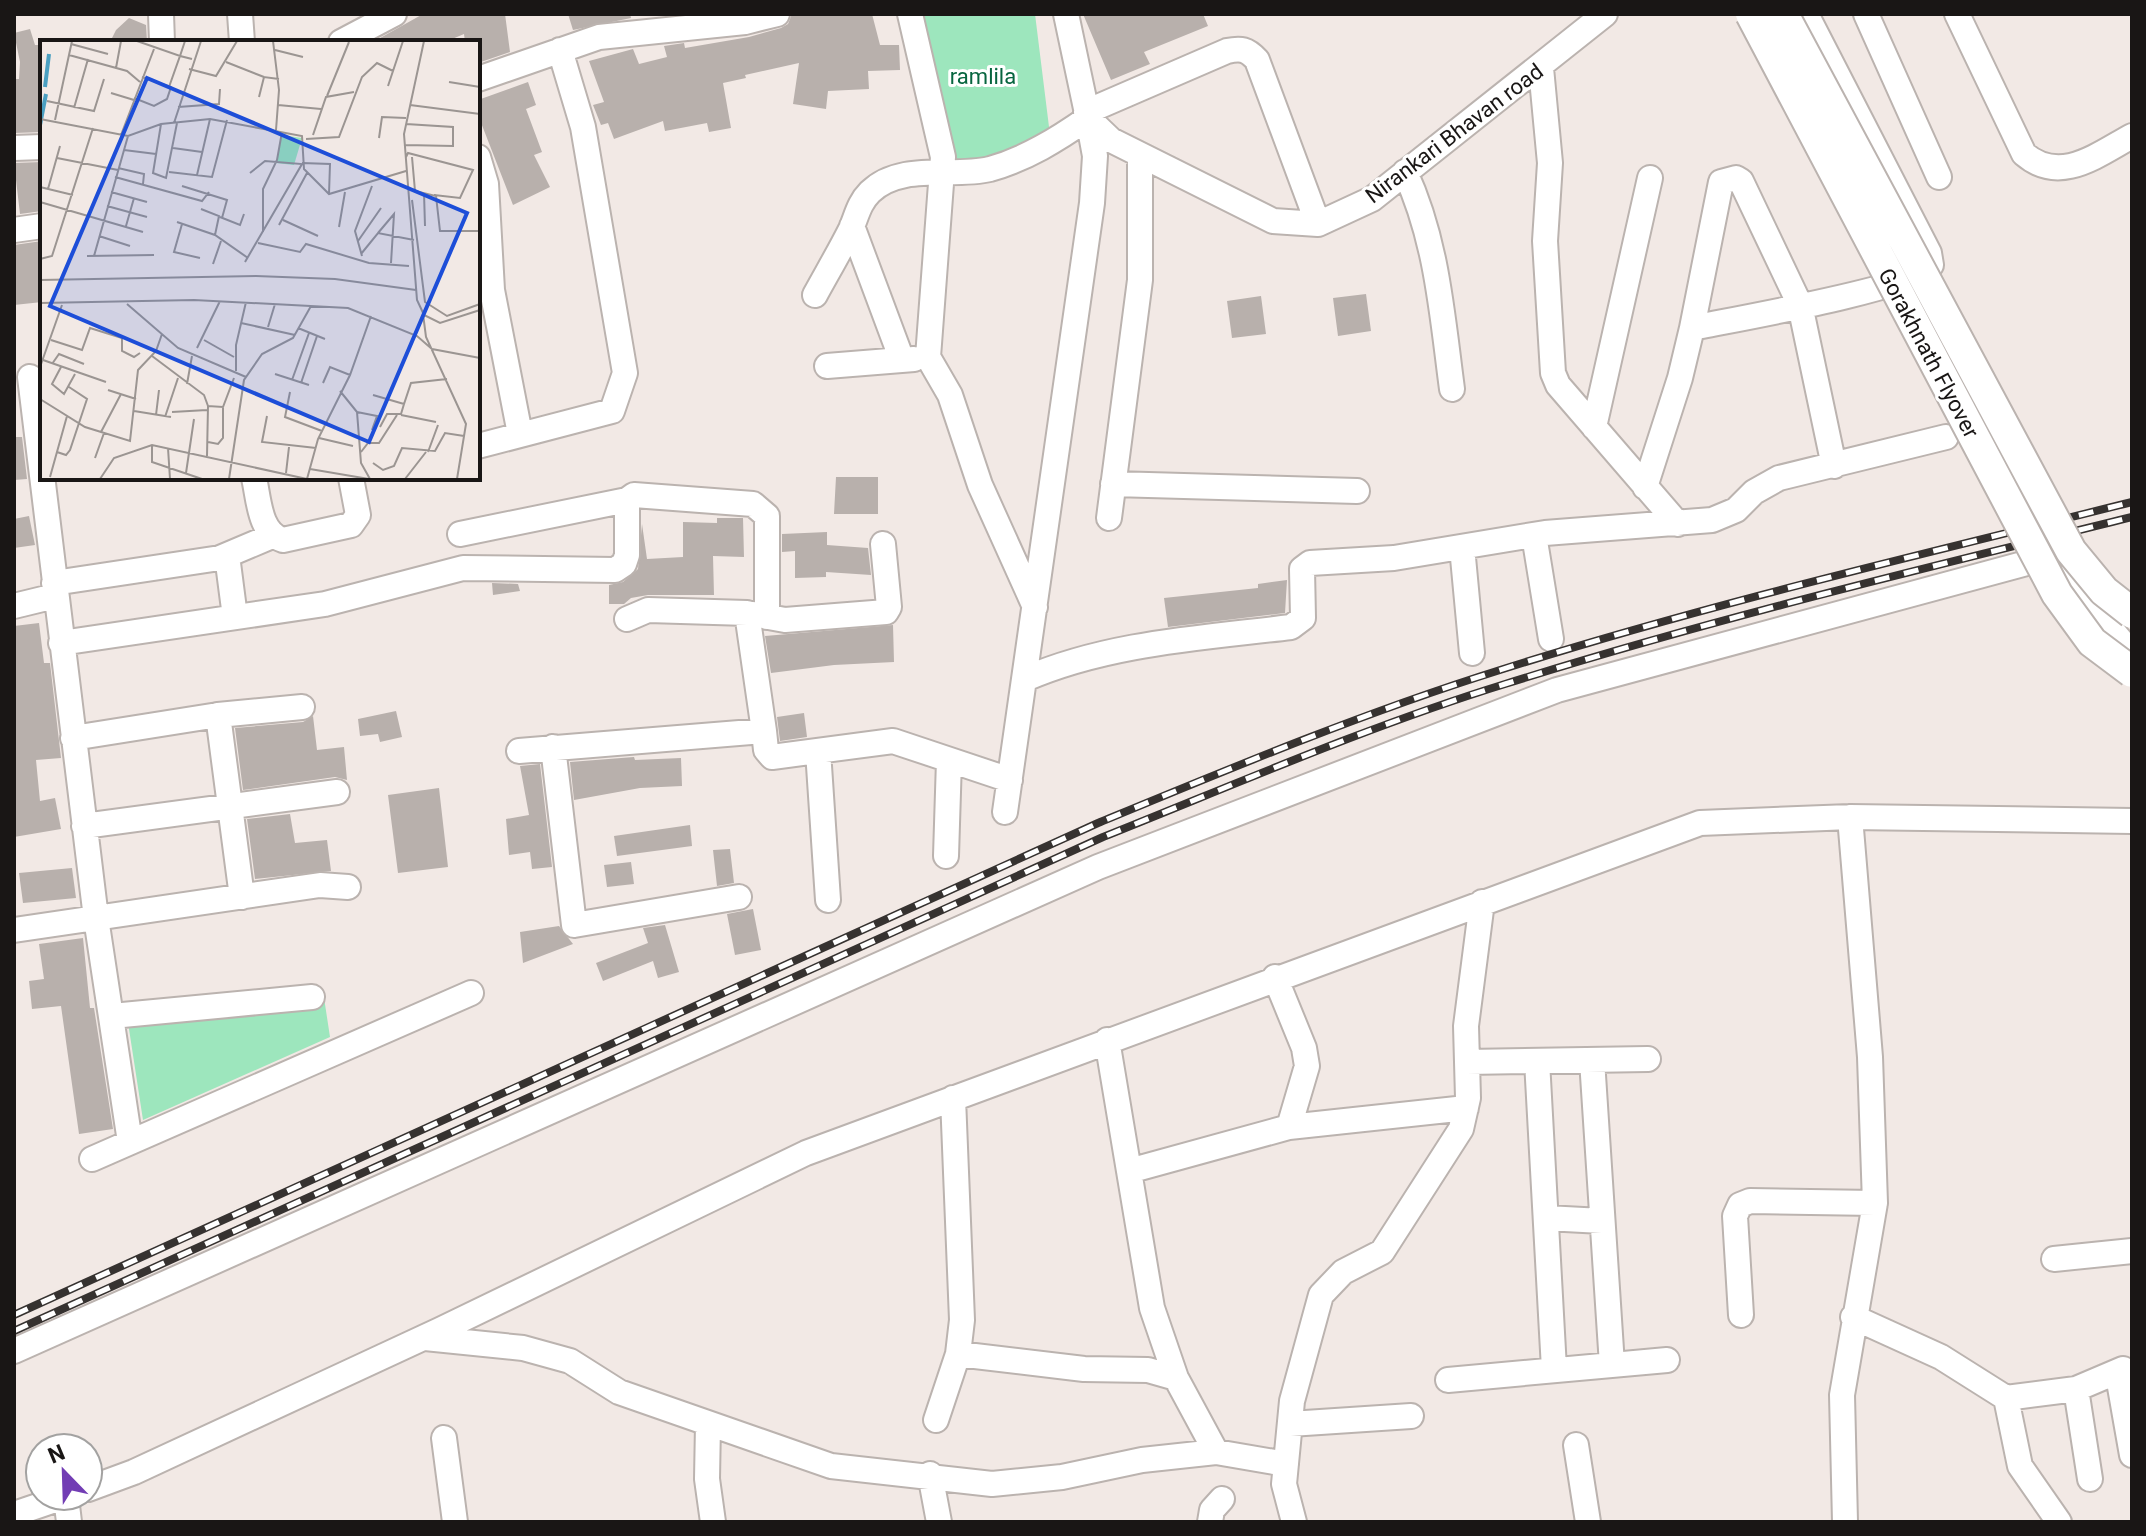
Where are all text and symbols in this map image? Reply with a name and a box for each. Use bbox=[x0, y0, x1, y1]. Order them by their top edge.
inset map bbox=[40, 40, 480, 480]
street label: Nirankari Bhavan road bbox=[1361, 59, 1548, 208]
park label: ramlila bbox=[950, 64, 1016, 89]
street label: Gorakhnath Flyover bbox=[1873, 264, 1984, 443]
north arrow bbox=[24, 1432, 104, 1512]
text: N bbox=[44, 1440, 68, 1469]

